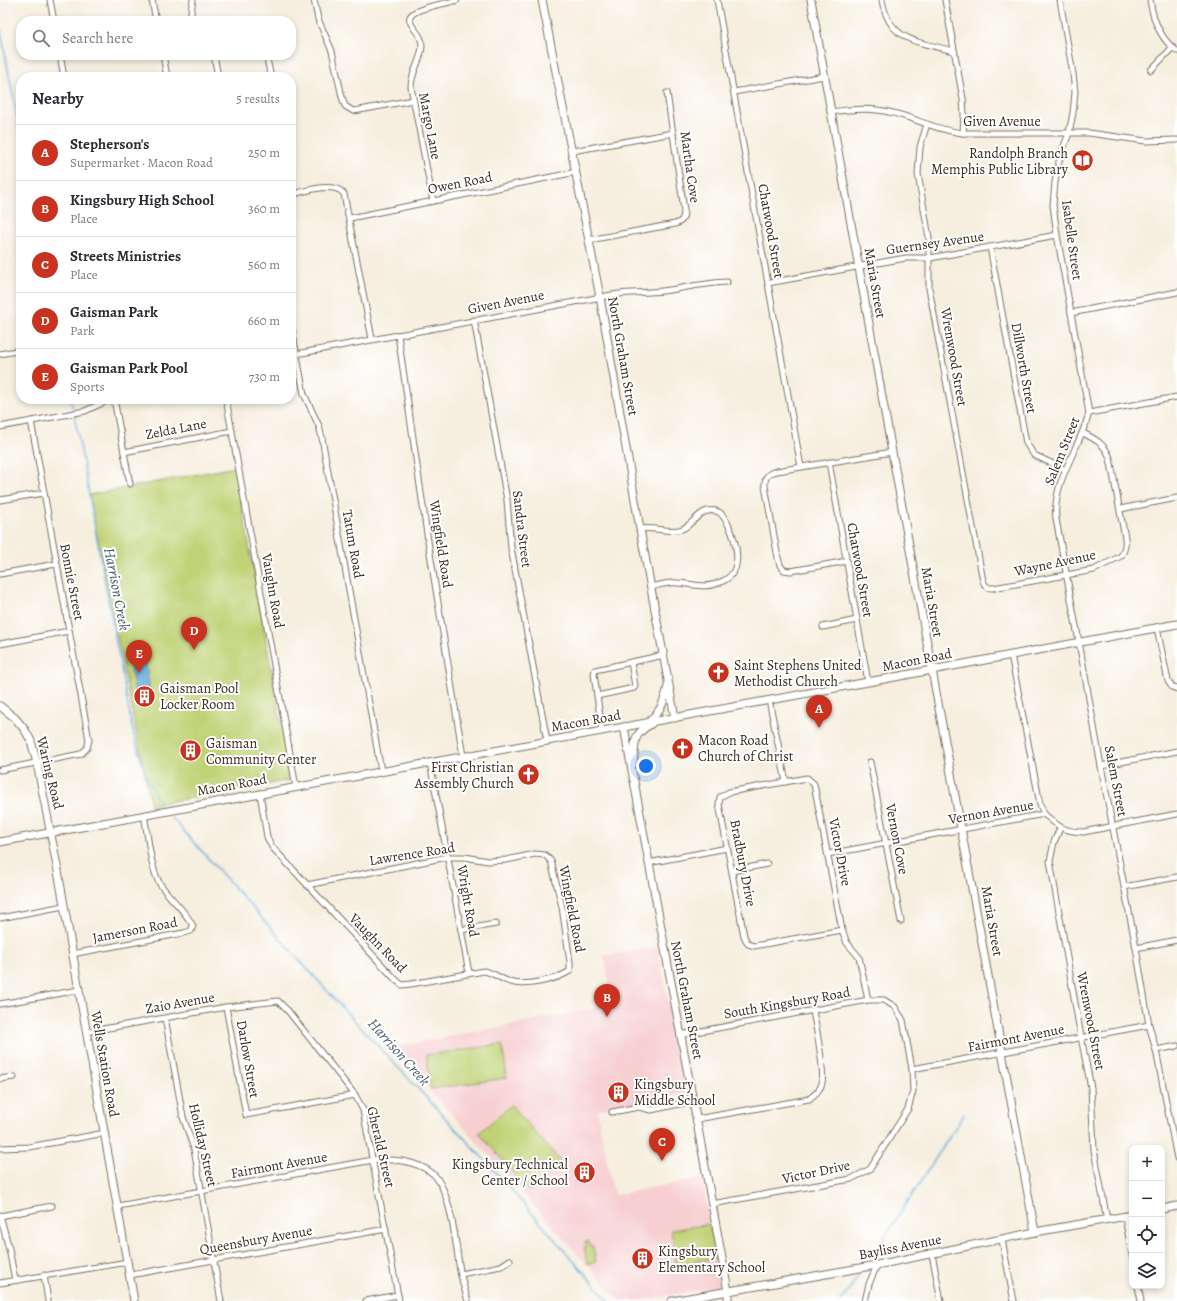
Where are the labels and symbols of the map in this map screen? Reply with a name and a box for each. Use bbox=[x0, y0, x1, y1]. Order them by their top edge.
street label: Margo Lane bbox=[414, 91, 446, 161]
street label: Given Avenue bbox=[963, 112, 1041, 131]
street label: Martha Cove bbox=[676, 130, 704, 204]
place label: Randolph Branch Memphis Public Library bbox=[931, 144, 1069, 179]
library icon: Randolph Branch Memphis Public Library bbox=[1070, 148, 1096, 174]
street label: Owen Road bbox=[426, 167, 494, 199]
street label: Chatwood Street bbox=[753, 182, 789, 280]
street label: Isabelle Street bbox=[1057, 199, 1087, 282]
street label: Guernsey Avenue bbox=[885, 227, 985, 259]
street label: Maria Street bbox=[859, 246, 891, 320]
street label: Given Avenue bbox=[466, 285, 546, 319]
street label: North Graham Street bbox=[603, 295, 643, 417]
street label: Wrenwood Street bbox=[936, 305, 972, 408]
street label: Dillworth Street bbox=[1007, 321, 1041, 415]
street label: Zelda Lane bbox=[144, 414, 208, 444]
street label: Salem Street bbox=[1040, 414, 1084, 488]
street label: Sandra Street bbox=[508, 489, 536, 569]
street label: Wingfield Road bbox=[425, 498, 457, 590]
street label: Tatum Road bbox=[338, 508, 368, 580]
street label: Chatwood Street bbox=[842, 521, 878, 619]
street label: Bonnie Street bbox=[55, 542, 89, 622]
street label: Wayne Avenue bbox=[1012, 545, 1097, 581]
water label: Harrison Creek bbox=[99, 546, 135, 633]
street label: Vaughn Road bbox=[257, 551, 289, 630]
street label: Maria Street bbox=[916, 565, 948, 639]
pin: D bbox=[181, 617, 207, 650]
pin: E bbox=[126, 640, 152, 673]
street label: Macon Road bbox=[881, 644, 954, 676]
place label: Saint Stephens United Methodist Church bbox=[734, 656, 862, 691]
church icon: Saint Stephens United Methodist Church bbox=[705, 660, 731, 686]
place label: Gaisman Pool Locker Room bbox=[160, 679, 239, 714]
building icon: Gaisman Pool Locker Room bbox=[132, 683, 158, 709]
pin: A bbox=[806, 695, 832, 728]
street label: Macon Road bbox=[550, 705, 623, 736]
place label: Macon Road Church of Christ bbox=[698, 731, 794, 766]
street label: Waring Road bbox=[32, 734, 68, 812]
place label: Gaisman Community Center bbox=[206, 734, 317, 769]
church icon: Macon Road Church of Christ bbox=[669, 735, 695, 761]
building icon: Gaisman Community Center bbox=[177, 738, 203, 764]
street label: Salem Street bbox=[1100, 744, 1132, 819]
your location bbox=[636, 756, 656, 776]
place label: First Christian Assembly Church bbox=[414, 758, 515, 793]
church icon: First Christian Assembly Church bbox=[516, 762, 542, 788]
street label: Macon Road bbox=[196, 769, 269, 800]
street label: Vernon Avenue bbox=[946, 795, 1035, 829]
street label: Vernon Cove bbox=[881, 801, 913, 876]
street label: Victor Drive bbox=[824, 815, 856, 888]
street label: Bradbury Drive bbox=[725, 818, 761, 908]
street label: Lawrence Road bbox=[368, 838, 457, 870]
street label: Wright Road bbox=[452, 863, 484, 939]
street label: Wingfield Road bbox=[554, 863, 590, 955]
street label: Maria Street bbox=[976, 884, 1008, 958]
street label: Vaughn Road bbox=[344, 908, 411, 977]
street label: Jamerson Road bbox=[91, 912, 180, 948]
street label: North Graham Street bbox=[666, 939, 708, 1061]
street label: Wrenwood Street bbox=[1072, 969, 1110, 1072]
street label: South Kingsbury Road bbox=[722, 982, 852, 1023]
pin: B bbox=[594, 984, 620, 1017]
street label: Zaio Avenue bbox=[144, 988, 216, 1018]
street label: Wells Station Road bbox=[86, 1009, 124, 1119]
water label: Harrison Creek bbox=[363, 1014, 435, 1090]
street label: Darlow Street bbox=[232, 1018, 264, 1100]
street label: Fairmont Avenue bbox=[966, 1019, 1066, 1057]
place label: Kingsbury Middle School bbox=[634, 1075, 716, 1110]
building icon: Kingsbury Middle School bbox=[606, 1079, 632, 1105]
street label: Holliday Street bbox=[184, 1101, 222, 1189]
street label: Gherald Street bbox=[362, 1105, 400, 1190]
pin: C bbox=[649, 1128, 675, 1161]
street label: Fairmont Avenue bbox=[229, 1147, 329, 1183]
place label: Kingsbury Technical Center / School bbox=[452, 1155, 569, 1190]
street label: Victor Drive bbox=[779, 1156, 852, 1189]
building icon: Kingsbury Technical Center / School bbox=[571, 1159, 597, 1185]
street label: Queensbury Avenue bbox=[198, 1221, 314, 1259]
street label: Bayliss Avenue bbox=[857, 1230, 943, 1264]
place label: Kingsbury Elementary School bbox=[658, 1242, 766, 1277]
building icon: Kingsbury Elementary School bbox=[629, 1246, 655, 1272]

